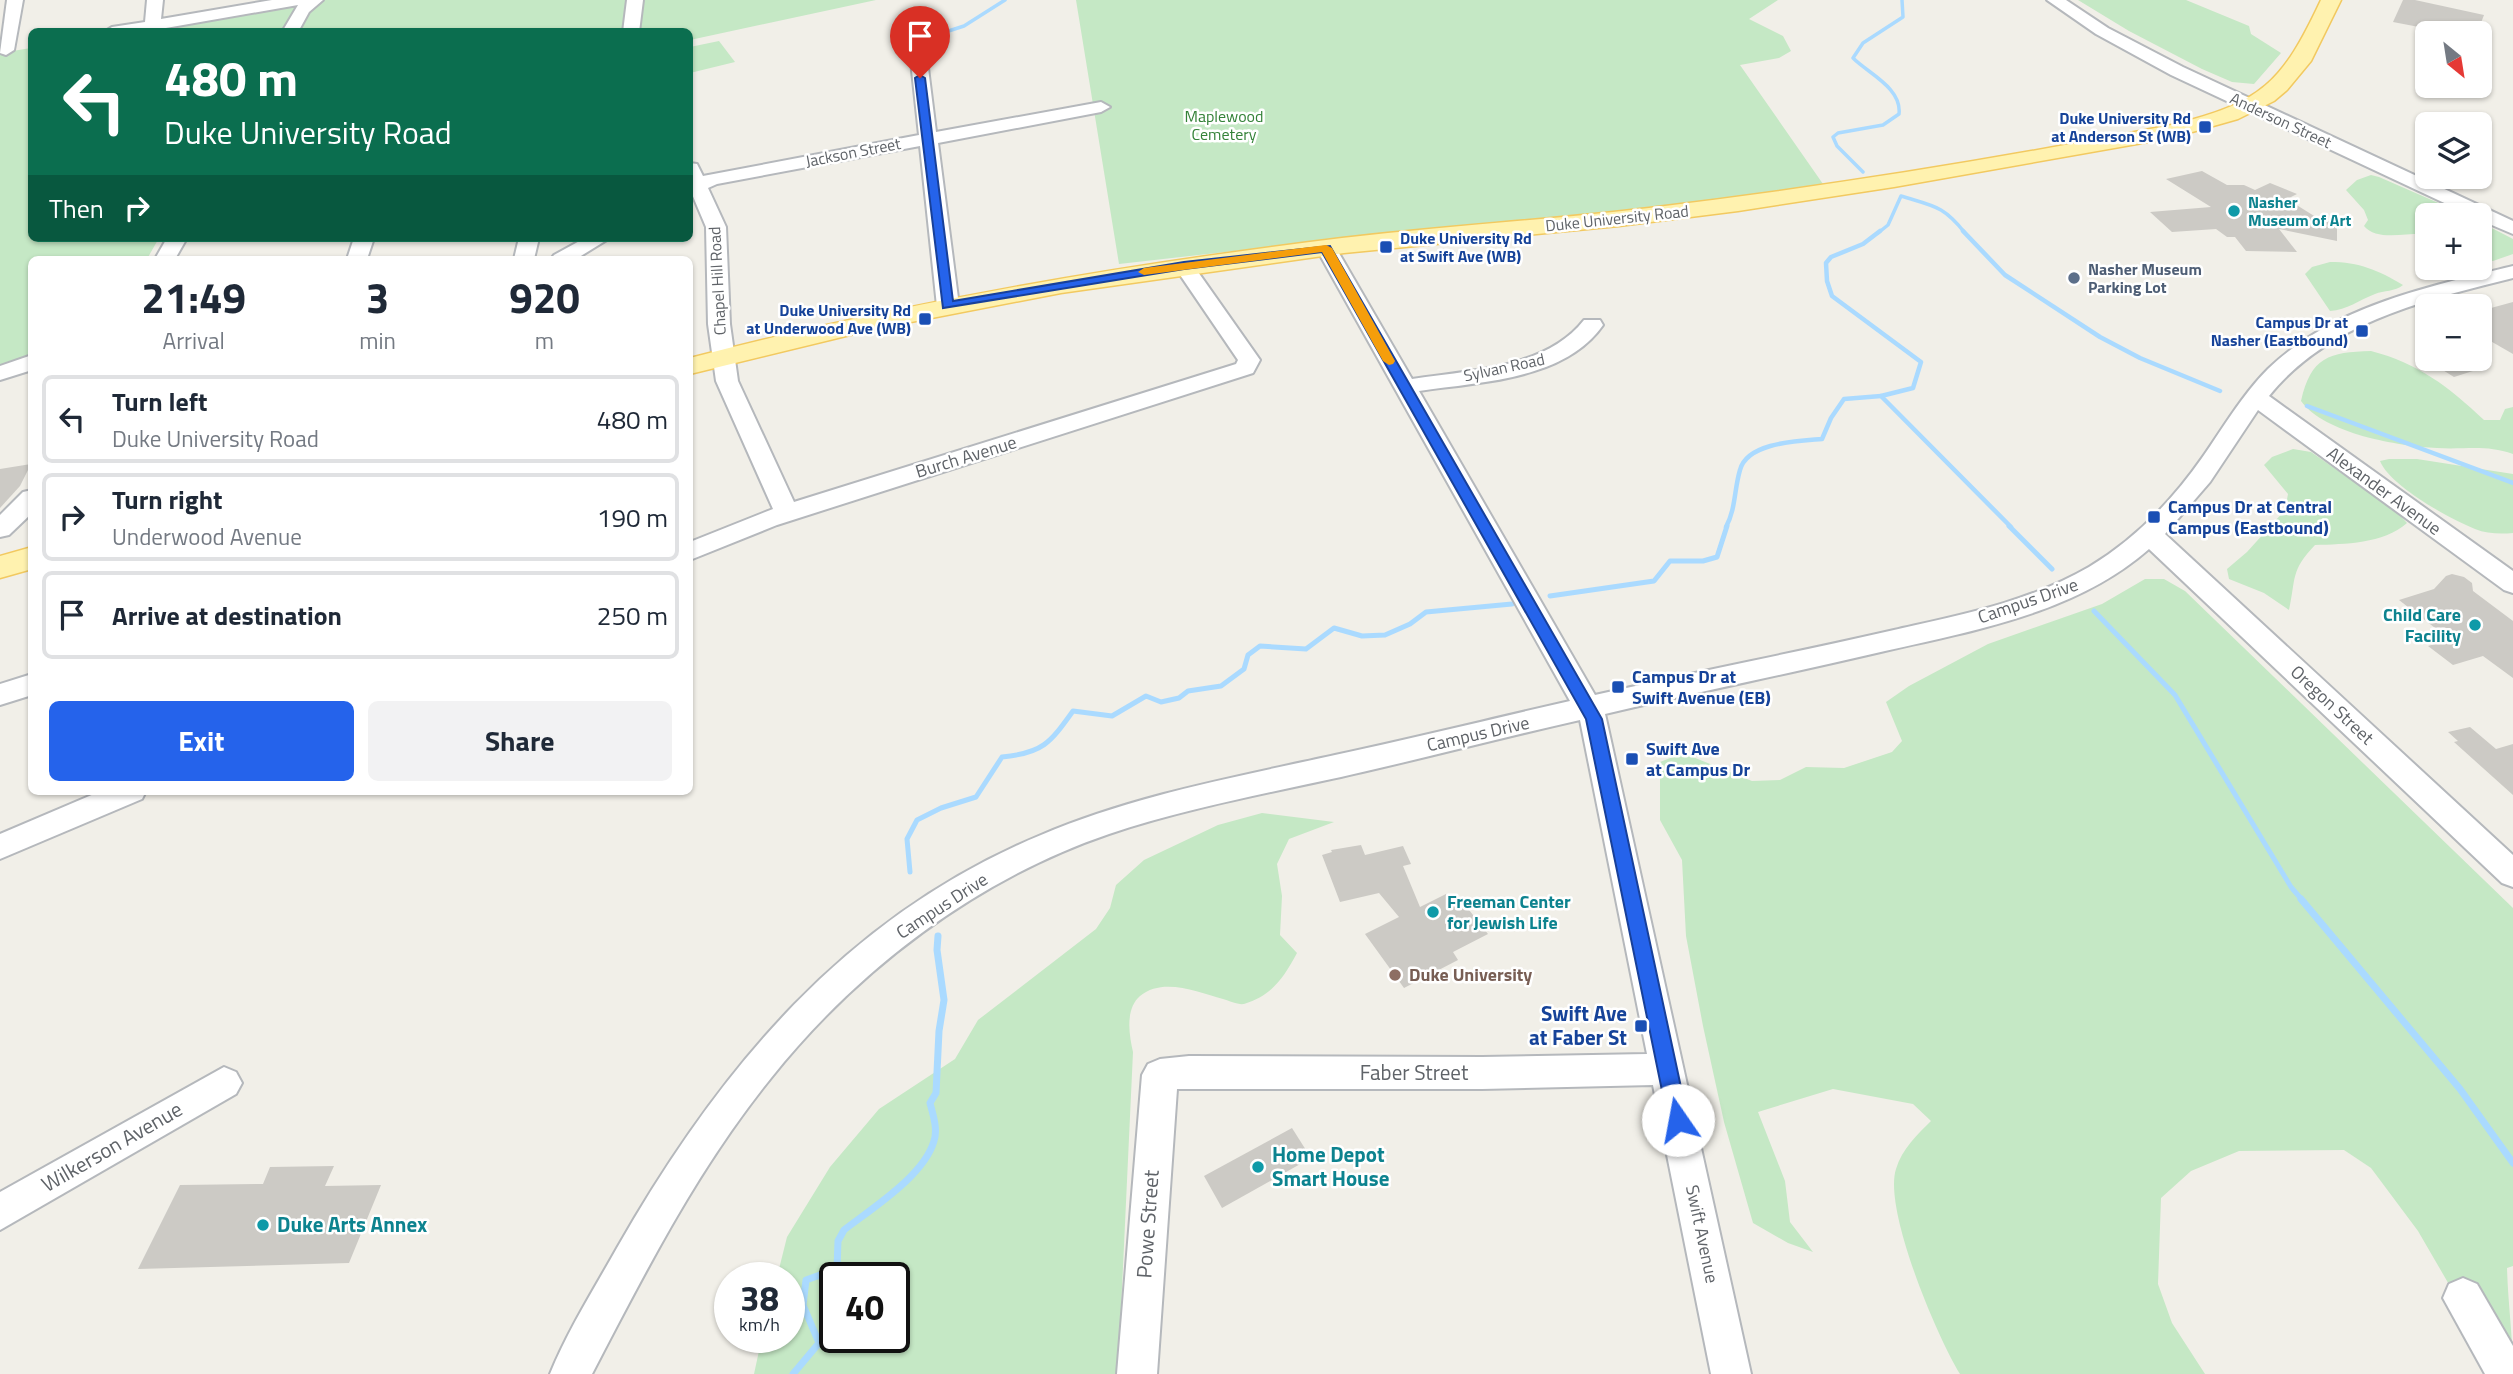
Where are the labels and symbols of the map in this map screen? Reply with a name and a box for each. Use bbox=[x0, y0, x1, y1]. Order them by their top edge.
pin bbox=[890, 6, 950, 78]
north arrow bbox=[2415, 21, 2492, 98]
street label: Anderson Street bbox=[2226, 86, 2336, 154]
park label: Maplewood Cemetery bbox=[1184, 104, 1264, 146]
place label: Duke University Rd at Anderson St (WB) bbox=[2051, 106, 2191, 148]
marker: Duke University Rd at Anderson St (WB) bbox=[2197, 119, 2213, 135]
street label: Jackson Street bbox=[803, 131, 903, 173]
place label: Nasher Museum of Art bbox=[2248, 190, 2351, 232]
street label: Duke University Road bbox=[1544, 199, 1690, 237]
marker: Nasher Museum of Art bbox=[2226, 203, 2242, 219]
street label: Chapel Hill Road bbox=[702, 226, 732, 336]
place label: Duke University Rd at Swift Ave (WB) bbox=[1400, 226, 1532, 268]
marker: Duke University Rd at Swift Ave (WB) bbox=[1378, 239, 1394, 255]
place label: Nasher Museum Parking Lot bbox=[2088, 257, 2202, 299]
marker: Nasher Museum Parking Lot bbox=[2066, 270, 2082, 286]
place label: Duke University Rd at Underwood Ave (WB) bbox=[746, 298, 911, 340]
place label: Campus Dr at Nasher (Eastbound) bbox=[2211, 310, 2348, 352]
marker: Duke University Rd at Underwood Ave (WB) bbox=[917, 311, 933, 327]
marker: Campus Dr at Nasher (Eastbound) bbox=[2354, 323, 2370, 339]
street label: Sylvan Road bbox=[1461, 347, 1547, 387]
street label: Burch Avenue bbox=[912, 428, 1020, 485]
street label: Alexander Avenue bbox=[2321, 440, 2447, 541]
place label: Campus Dr at Central Campus (Eastbound) bbox=[2168, 493, 2332, 541]
marker: Campus Dr at Central Campus (Eastbound) bbox=[2146, 509, 2162, 525]
street label: Campus Drive bbox=[1974, 571, 2082, 630]
place label: Child Care Facility bbox=[2383, 601, 2461, 649]
marker: Child Care Facility bbox=[2467, 617, 2483, 633]
street label: Oregon Street bbox=[2284, 659, 2381, 751]
place label: Campus Dr at Swift Avenue (EB) bbox=[1632, 663, 1771, 711]
marker: Campus Dr at Swift Avenue (EB) bbox=[1610, 679, 1626, 695]
street label: Campus Drive bbox=[1424, 709, 1532, 758]
place label: Swift Ave at Campus Dr bbox=[1646, 735, 1750, 783]
marker: Swift Ave at Campus Dr bbox=[1624, 751, 1640, 767]
street label: Campus Drive bbox=[891, 866, 993, 945]
place label: Freeman Center for Jewish Life bbox=[1447, 888, 1571, 936]
marker: Freeman Center for Jewish Life bbox=[1425, 904, 1441, 920]
place label: Duke University bbox=[1409, 961, 1532, 988]
marker: Duke University bbox=[1387, 967, 1403, 983]
place label: Swift Ave at Faber St bbox=[1529, 997, 1627, 1053]
marker: Swift Ave at Faber St bbox=[1633, 1018, 1649, 1034]
street label: Faber Street bbox=[1360, 1056, 1469, 1088]
position arrow bbox=[1641, 1083, 1715, 1157]
street label: Wilkerson Avenue bbox=[35, 1093, 188, 1200]
place label: Home Depot Smart House bbox=[1272, 1138, 1389, 1194]
marker: Home Depot Smart House bbox=[1250, 1159, 1266, 1175]
street label: Powe Street bbox=[1127, 1168, 1167, 1279]
street label: Swift Avenue bbox=[1679, 1182, 1726, 1286]
place label: Duke Arts Annex bbox=[277, 1208, 427, 1240]
marker: Duke Arts Annex bbox=[255, 1217, 271, 1233]
speed limit sign: 40 bbox=[819, 1262, 910, 1353]

